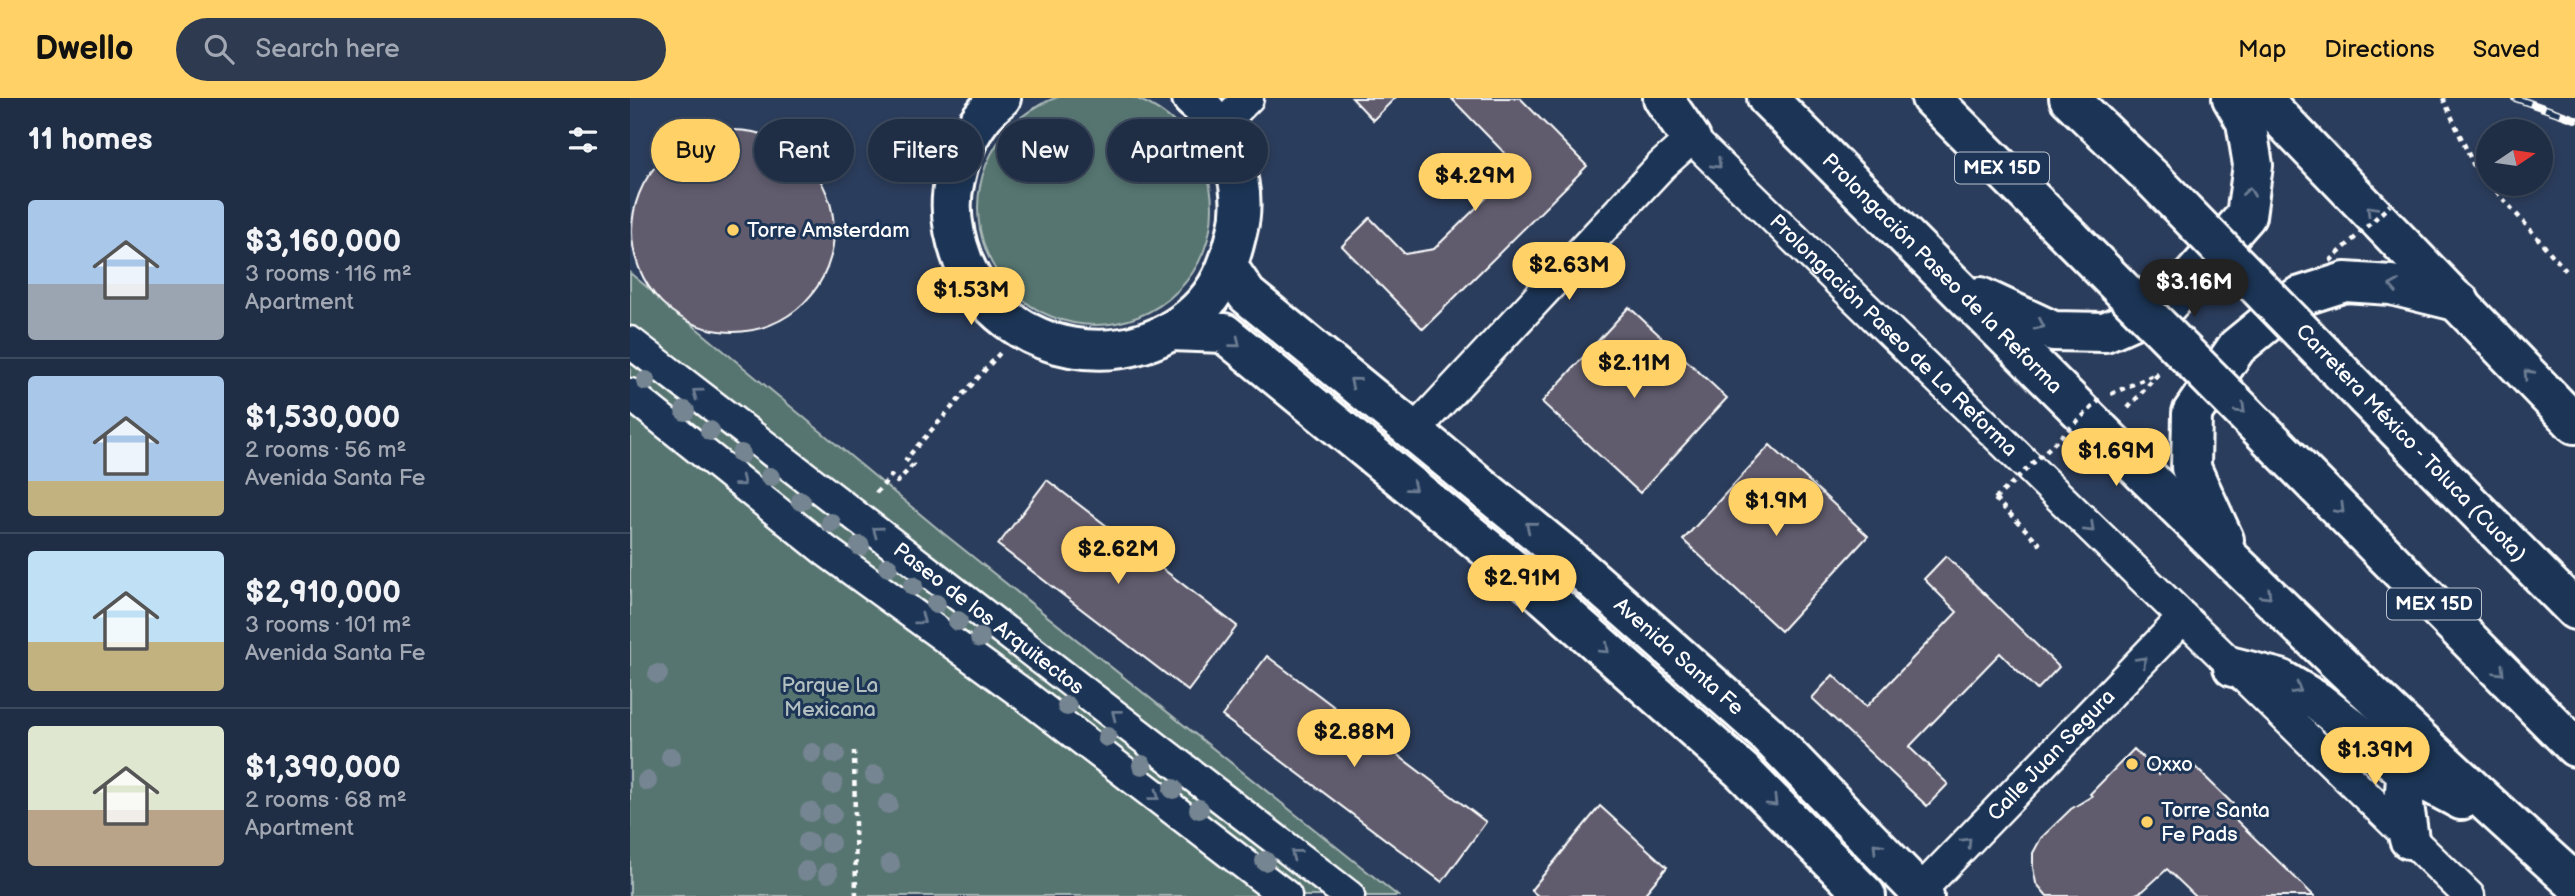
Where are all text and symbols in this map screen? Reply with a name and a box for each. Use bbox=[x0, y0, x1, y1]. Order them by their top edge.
search box bbox=[176, 18, 666, 81]
text: Dwello bbox=[35, 29, 134, 69]
icon: search bbox=[200, 30, 238, 68]
text: Search here bbox=[256, 34, 400, 65]
text: Map bbox=[2238, 35, 2286, 64]
text: Directions bbox=[2324, 35, 2435, 64]
text: Saved bbox=[2473, 35, 2540, 64]
chip: Buy bbox=[651, 119, 740, 182]
chip: Rent bbox=[754, 119, 854, 182]
chip: Filters bbox=[868, 119, 983, 182]
chip: New bbox=[997, 119, 1093, 182]
chip: Apartment bbox=[1107, 119, 1268, 182]
north arrow bbox=[2476, 119, 2553, 196]
map controls bbox=[2476, 119, 2553, 196]
icon: filters bbox=[564, 121, 602, 159]
text: 11 homes bbox=[28, 122, 152, 158]
street label: Prolongación Paseo de la Reforma bbox=[1817, 148, 2068, 398]
road number: MEX 15D bbox=[1955, 152, 2049, 184]
pin: $4.29M bbox=[1418, 153, 1532, 213]
one-way arrow bbox=[1708, 155, 1721, 168]
text: $4.29M bbox=[1435, 162, 1515, 190]
one-way arrow bbox=[2241, 186, 2256, 198]
one-way arrow bbox=[2366, 205, 2379, 218]
street label: Prolongación Paseo de La Reforma bbox=[1765, 209, 2023, 461]
place label: Torre Amsterdam bbox=[747, 218, 910, 243]
marker: Torre Amsterdam bbox=[725, 222, 741, 238]
text: $3,160,000 bbox=[245, 224, 401, 260]
icon: home bbox=[84, 228, 168, 312]
pin: $2.63M bbox=[1512, 242, 1626, 302]
text: $2.63M bbox=[1528, 251, 1610, 279]
text: 3 rooms · 116 m² bbox=[245, 260, 412, 288]
pin: $3.16M bbox=[2137, 260, 2251, 319]
pin: $1.53M bbox=[914, 268, 1028, 327]
text: $3.16M bbox=[2155, 268, 2233, 296]
text: $1.53M bbox=[933, 276, 1009, 304]
one-way arrow bbox=[2388, 280, 2400, 295]
text: Apartment bbox=[245, 288, 354, 316]
one-way arrow bbox=[2033, 317, 2045, 331]
street label: Carretera México - Toluca (Cuota) bbox=[2291, 319, 2531, 567]
one-way arrow bbox=[1229, 334, 1241, 347]
pin: $2.11M bbox=[1577, 341, 1691, 400]
text: $2.11M bbox=[1597, 349, 1671, 377]
one-way arrow bbox=[2524, 369, 2537, 382]
one-way arrow bbox=[1350, 378, 1363, 390]
one-way arrow bbox=[692, 388, 704, 401]
text: $1,530,000 bbox=[245, 400, 400, 436]
one-way arrow bbox=[2233, 401, 2246, 414]
icon: home bbox=[84, 404, 168, 488]
pin: $1.69M bbox=[2059, 428, 2173, 488]
text: 2 rooms · 56 m² bbox=[245, 436, 407, 464]
text: $1.69M bbox=[2077, 437, 2155, 465]
text: Avenida Santa Fe bbox=[245, 464, 425, 492]
one-way arrow bbox=[732, 474, 745, 486]
one-way arrow bbox=[1405, 478, 1417, 491]
pin: $1.9M bbox=[1727, 478, 1825, 538]
text: $1.9M bbox=[1744, 487, 1808, 515]
one-way arrow bbox=[2332, 501, 2345, 514]
one-way arrow bbox=[2082, 519, 2095, 532]
one-way arrow bbox=[1525, 522, 1538, 534]
one-way arrow bbox=[873, 526, 885, 539]
pin: $2.62M bbox=[1061, 526, 1175, 586]
text: $2.62M bbox=[1077, 535, 1159, 563]
street label: Paseo de los Arquitectos bbox=[889, 537, 1089, 700]
pin: $2.91M bbox=[1465, 556, 1579, 615]
text: $2.91M bbox=[1484, 564, 1560, 592]
text: $2,910,000 bbox=[245, 575, 401, 611]
icon: home bbox=[84, 579, 168, 663]
one-way arrow bbox=[2259, 587, 2272, 600]
road number: MEX 15D bbox=[2387, 589, 2481, 620]
street label: Avenida Santa Fe bbox=[1609, 592, 1749, 720]
text: 3 rooms · 101 m² bbox=[245, 611, 411, 639]
one-way arrow bbox=[914, 612, 926, 624]
text: Avenida Santa Fe bbox=[245, 639, 425, 667]
one-way arrow bbox=[1597, 641, 1610, 653]
one-way arrow bbox=[2134, 656, 2147, 669]
one-way arrow bbox=[2492, 663, 2505, 676]
park label: Parque La Mexicana bbox=[782, 673, 878, 722]
one-way arrow bbox=[2289, 681, 2302, 694]
street label: Calle Juan Segura bbox=[1982, 684, 2120, 826]
one-way arrow bbox=[1111, 710, 1124, 723]
pin: $2.88M bbox=[1297, 710, 1411, 769]
text: $2.88M bbox=[1313, 718, 1395, 746]
pin: $1.39M bbox=[2318, 728, 2432, 787]
text: $1.39M bbox=[2337, 736, 2413, 764]
text: $1,390,000 bbox=[245, 750, 401, 786]
place label: Oxxo bbox=[2146, 752, 2193, 777]
icon: home bbox=[84, 754, 168, 838]
marker: Oxxo bbox=[2124, 756, 2140, 772]
text: 2 rooms · 68 m² bbox=[245, 786, 407, 814]
one-way arrow bbox=[1147, 787, 1160, 800]
one-way arrow bbox=[1765, 794, 1778, 807]
place label: Torre Santa Fe Pads bbox=[2161, 798, 2270, 847]
text: Apartment bbox=[245, 814, 354, 842]
marker: Torre Santa Fe Pads bbox=[2139, 814, 2155, 830]
one-way arrow bbox=[1959, 837, 1972, 850]
one-way arrow bbox=[1872, 842, 1885, 855]
one-way arrow bbox=[1291, 850, 1303, 863]

